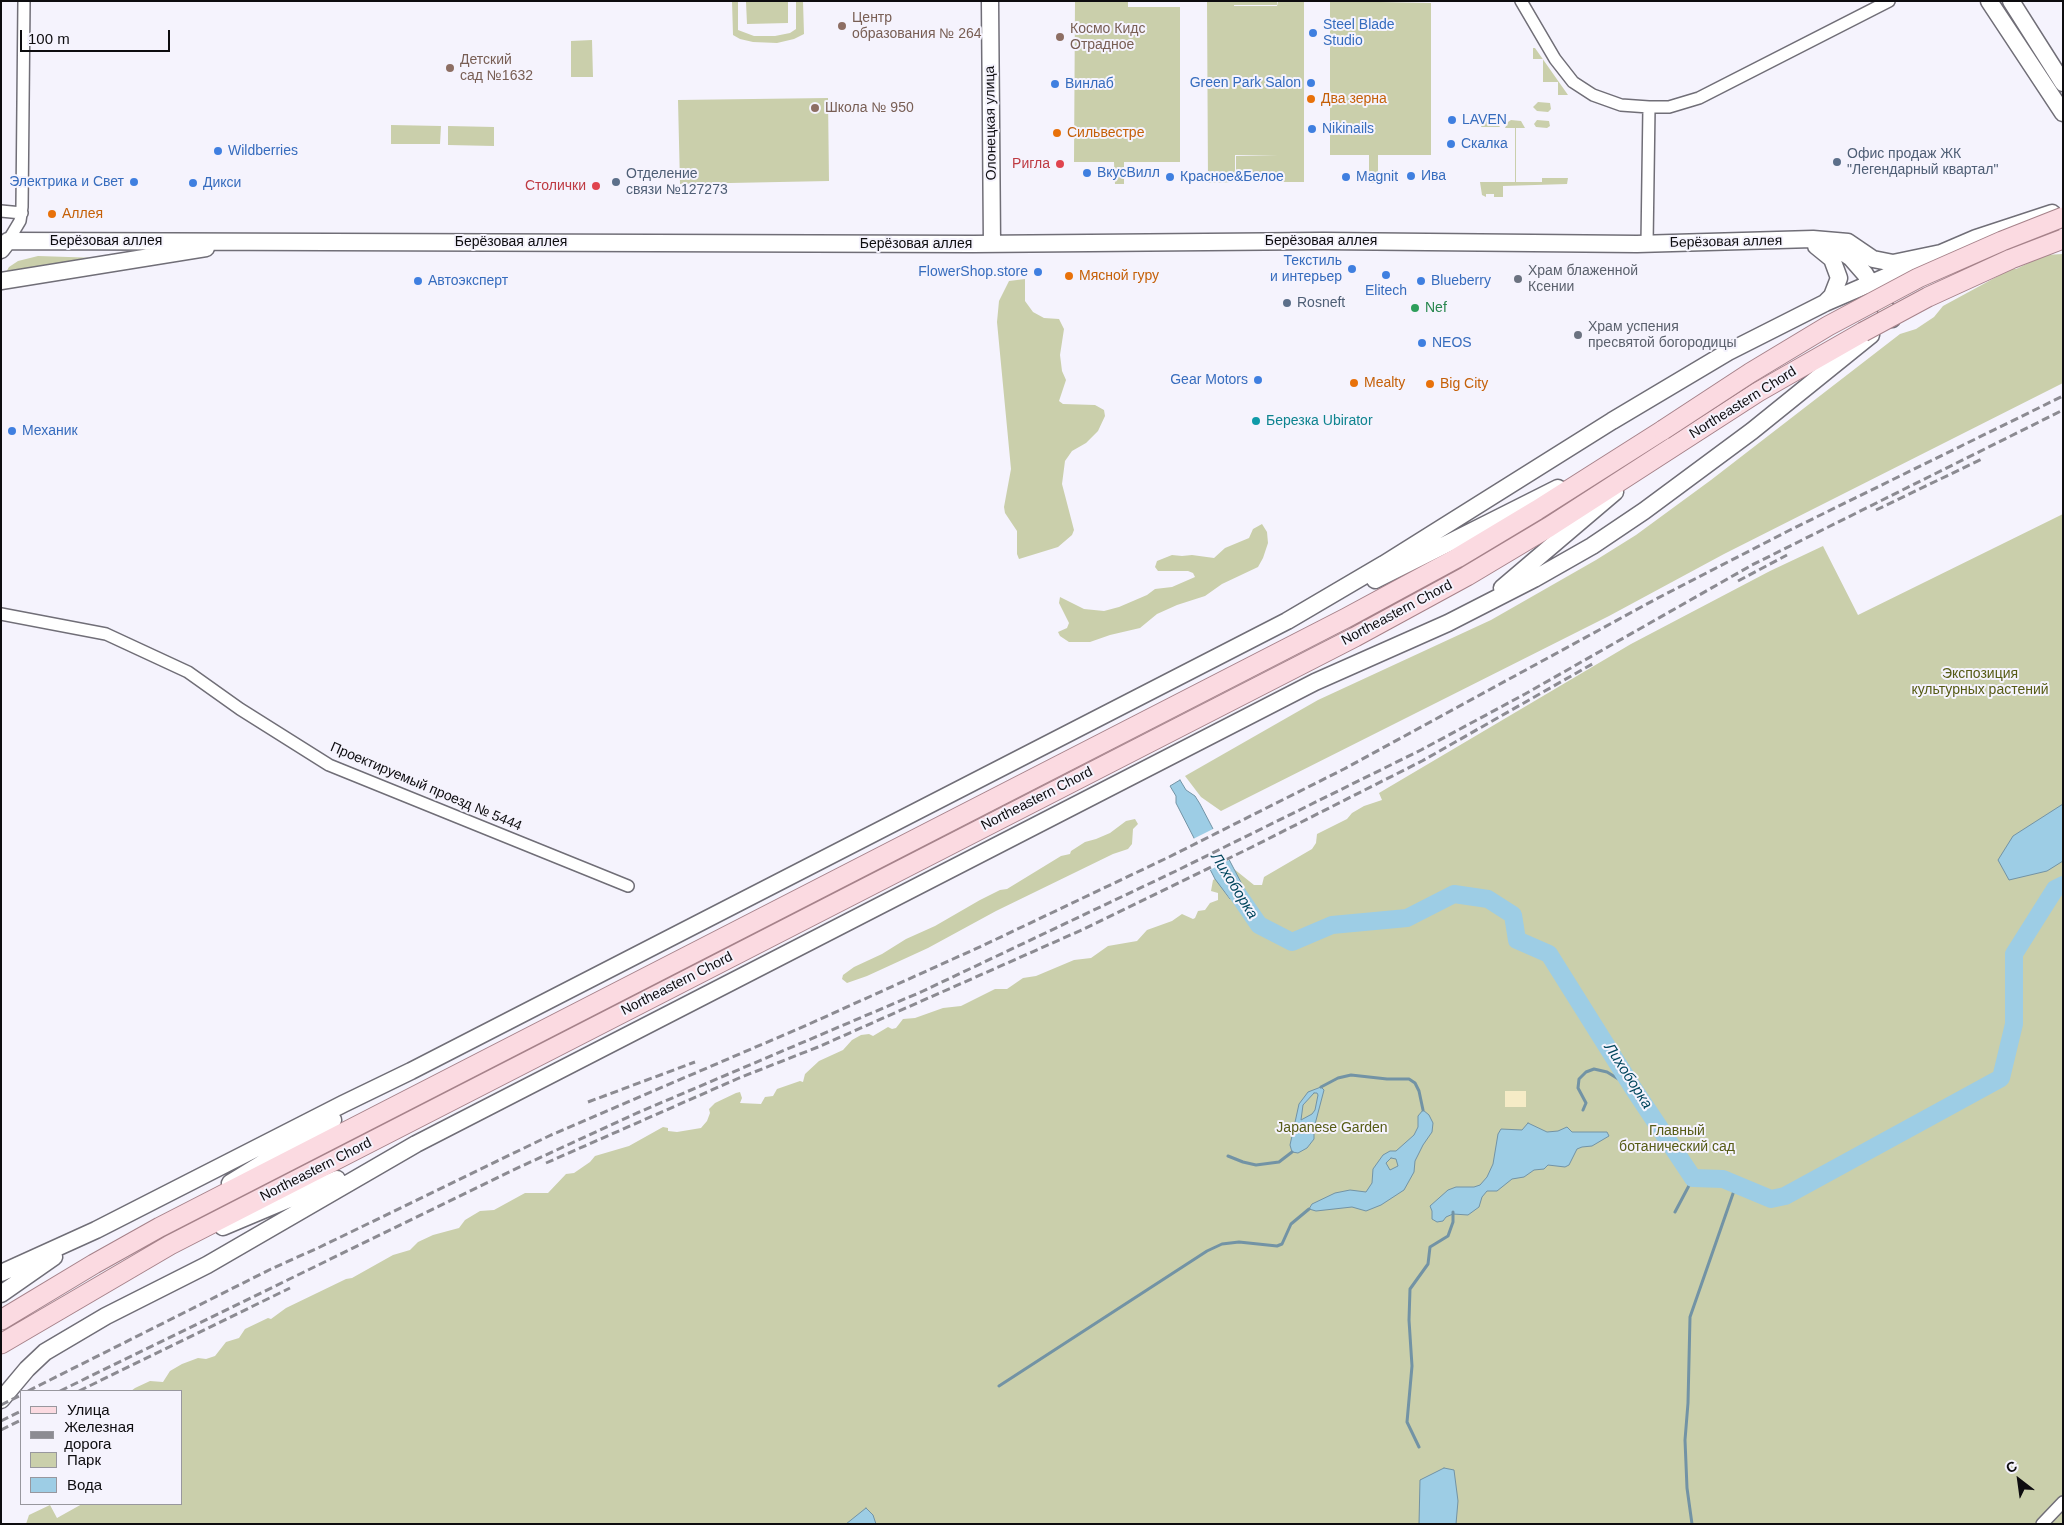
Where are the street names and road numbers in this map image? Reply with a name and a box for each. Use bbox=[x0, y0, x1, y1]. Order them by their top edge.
street label: Олонецкая улица bbox=[982, 66, 1000, 180]
street label: Берёзовая аллея bbox=[50, 233, 162, 249]
street label: Берёзовая аллея bbox=[1265, 233, 1377, 249]
street label: Берёзовая аллея bbox=[1670, 233, 1782, 251]
street label: Берёзовая аллея bbox=[455, 234, 567, 250]
street label: Берёзовая аллея bbox=[860, 236, 972, 252]
street label: Northeastern Chord bbox=[1686, 363, 1800, 443]
street label: Northeastern Chord bbox=[1339, 577, 1455, 649]
street label: Проектируемый проезд № 5444 bbox=[328, 739, 524, 835]
street label: Northeastern Chord bbox=[978, 764, 1096, 834]
street label: Northeastern Chord bbox=[618, 949, 736, 1019]
street label: Northeastern Chord bbox=[257, 1135, 375, 1205]

